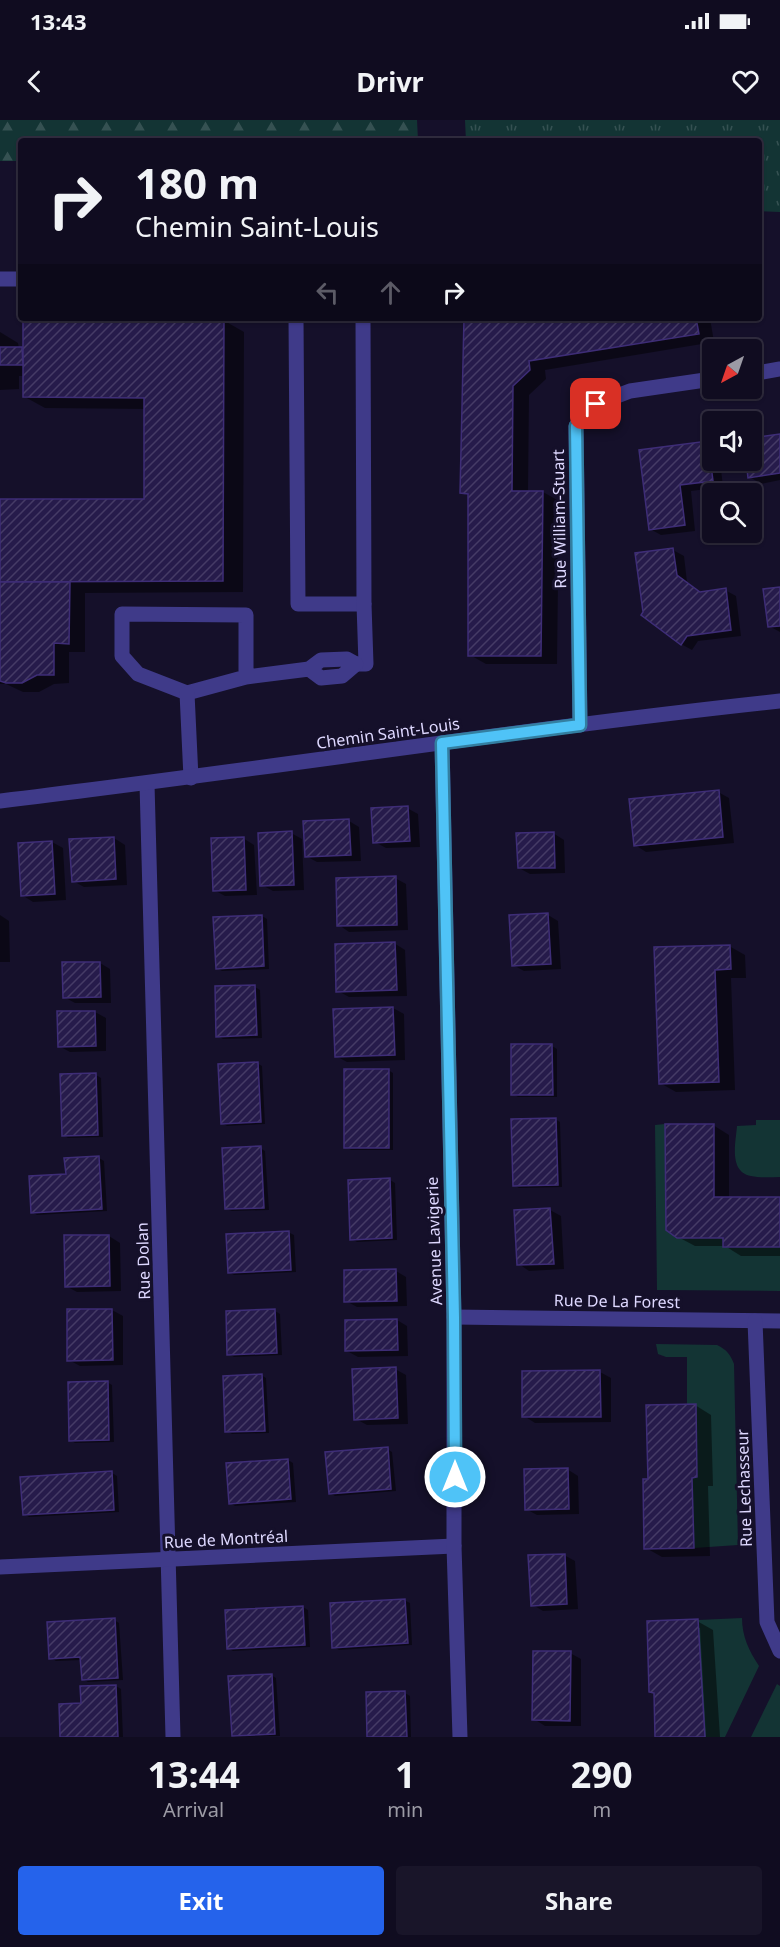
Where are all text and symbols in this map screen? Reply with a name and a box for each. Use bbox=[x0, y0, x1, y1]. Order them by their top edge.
text: 13:43 bbox=[30, 6, 87, 36]
text: Drivr bbox=[356, 63, 424, 100]
icon: back bbox=[18, 65, 51, 98]
icon: heart bbox=[729, 65, 762, 98]
text: 180 m bbox=[135, 154, 259, 211]
icon: right bbox=[36, 162, 114, 240]
text: Chemin Saint-Louis bbox=[135, 208, 379, 245]
icon: left bbox=[311, 276, 344, 309]
icon: ahead bbox=[374, 276, 407, 309]
icon: right bbox=[437, 276, 470, 309]
north arrow bbox=[702, 339, 762, 399]
map controls bbox=[702, 339, 762, 543]
pin bbox=[570, 378, 621, 429]
icon: arrive bbox=[579, 387, 612, 420]
button: sound bbox=[702, 411, 762, 471]
street label: Rue William-Stuart bbox=[547, 449, 571, 589]
button: search bbox=[702, 483, 762, 543]
street label: Chemin Saint-Louis bbox=[315, 712, 461, 754]
street label: Avenue Lavigerie bbox=[421, 1176, 447, 1306]
street label: Rue Dolan bbox=[131, 1222, 155, 1300]
street label: Rue De La Forest bbox=[554, 1289, 680, 1313]
street label: Rue Lechasseur bbox=[731, 1428, 757, 1547]
position arrow bbox=[423, 1445, 487, 1509]
street label: Rue de Montréal bbox=[163, 1525, 289, 1553]
text: 13:44 bbox=[147, 1750, 240, 1799]
text: 1 bbox=[395, 1750, 416, 1799]
text: 290 bbox=[571, 1750, 633, 1799]
text: Arrival bbox=[163, 1796, 224, 1823]
text: min bbox=[387, 1796, 423, 1823]
text: m bbox=[592, 1796, 611, 1823]
button: Exit bbox=[18, 1866, 384, 1935]
button: Share bbox=[396, 1866, 762, 1935]

